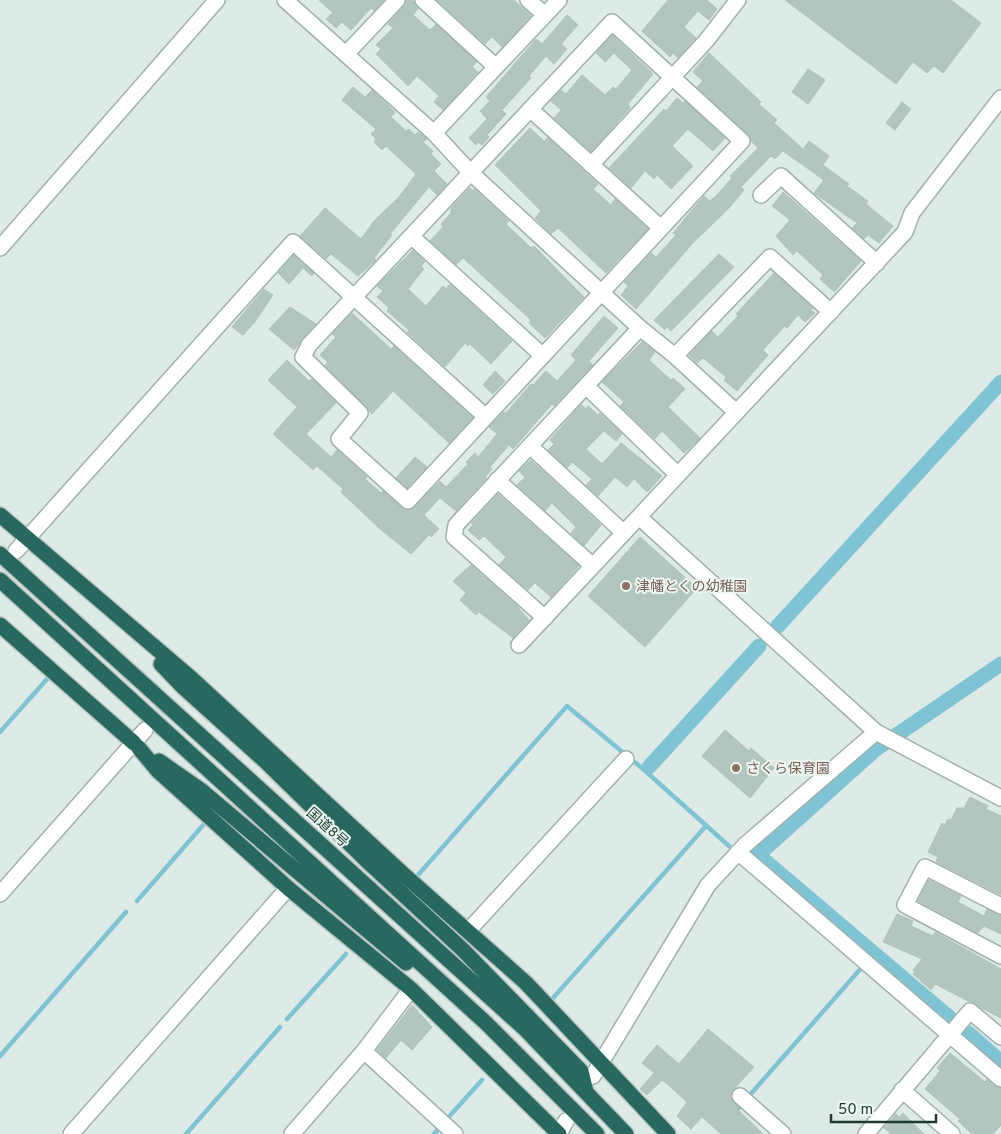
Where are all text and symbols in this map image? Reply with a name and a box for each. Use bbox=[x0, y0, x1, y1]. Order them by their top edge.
place label: 津幡とくの幼稚園 bbox=[636, 579, 748, 596]
marker: 津幡とくの幼稚園 bbox=[620, 580, 632, 592]
place label: さくら保育園 bbox=[746, 761, 830, 778]
marker: さくら保育園 bbox=[730, 762, 742, 774]
street label: 国道8号 bbox=[303, 805, 351, 851]
scale bar bbox=[831, 1092, 936, 1124]
text: 50 m bbox=[838, 1101, 873, 1120]

